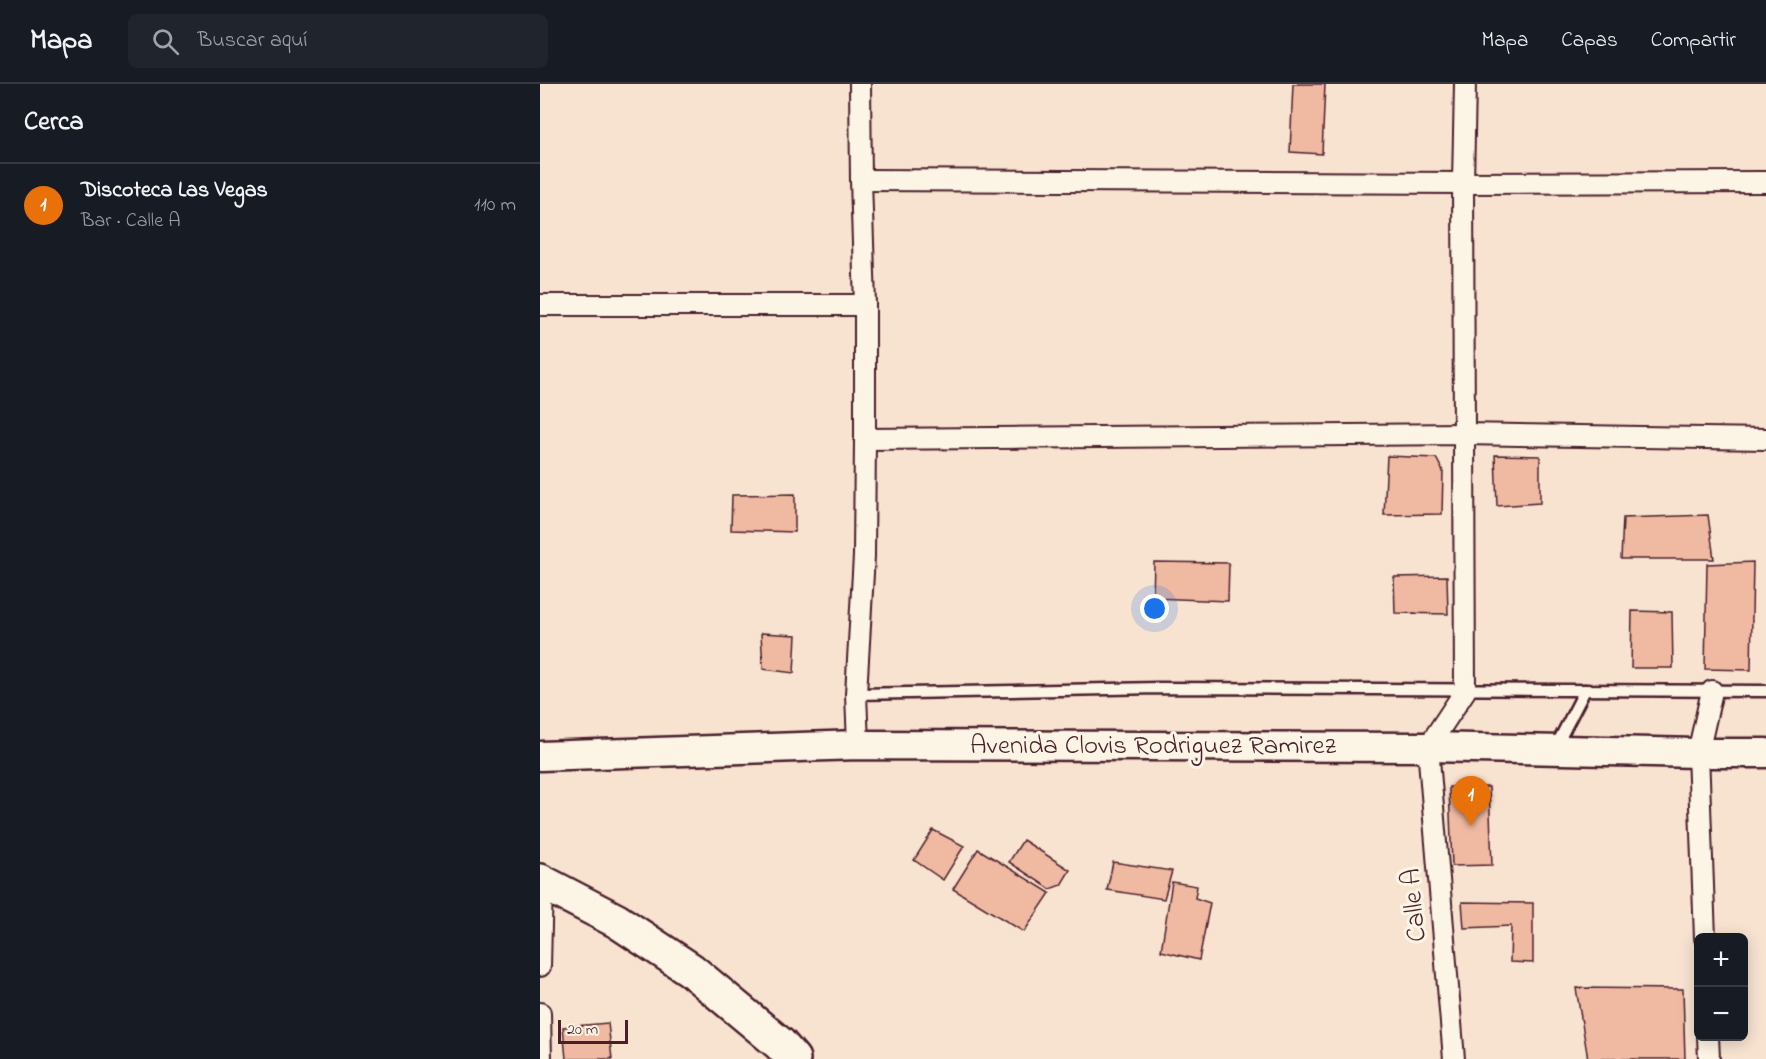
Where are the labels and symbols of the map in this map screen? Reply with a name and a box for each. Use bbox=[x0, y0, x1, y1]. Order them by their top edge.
your location bbox=[1140, 594, 1169, 623]
street label: Avenida Clovis Rodriguez Ramirez bbox=[970, 727, 1337, 766]
pin: 1 bbox=[1452, 776, 1490, 826]
street label: Calle A bbox=[1392, 866, 1438, 944]
scale bar bbox=[558, 1017, 628, 1044]

